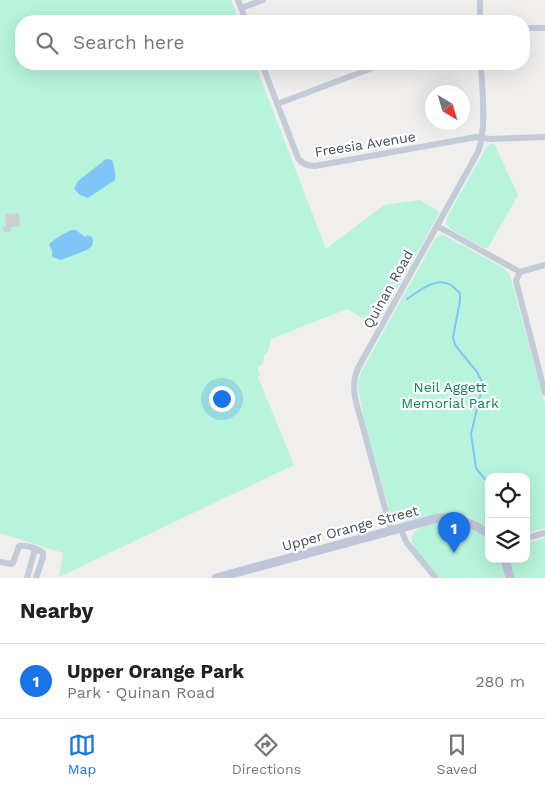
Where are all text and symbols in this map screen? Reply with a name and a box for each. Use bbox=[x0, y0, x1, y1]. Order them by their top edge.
search box bbox=[15, 15, 530, 70]
icon: search bbox=[33, 29, 61, 57]
text: Search here bbox=[73, 31, 184, 54]
north arrow bbox=[425, 85, 470, 130]
street label: Freesia Avenue bbox=[313, 128, 417, 160]
street label: Quinan Road bbox=[360, 247, 416, 331]
park label: Neil Aggett Memorial Park bbox=[401, 379, 499, 411]
your location bbox=[209, 386, 235, 412]
map controls bbox=[485, 473, 530, 563]
button: locate bbox=[485, 473, 530, 518]
street label: Upper Orange Street bbox=[280, 502, 420, 554]
pin: 1 bbox=[438, 512, 470, 553]
button: layers bbox=[485, 518, 530, 563]
text: Nearby bbox=[20, 598, 93, 623]
text: Upper Orange Park bbox=[67, 660, 244, 683]
text: 1 bbox=[33, 672, 39, 691]
text: 280 m bbox=[475, 672, 525, 691]
text: Park · Quinan Road bbox=[67, 683, 215, 702]
tab: Map bbox=[68, 731, 96, 777]
tab: Directions bbox=[232, 731, 301, 777]
tab: Saved bbox=[437, 731, 477, 777]

